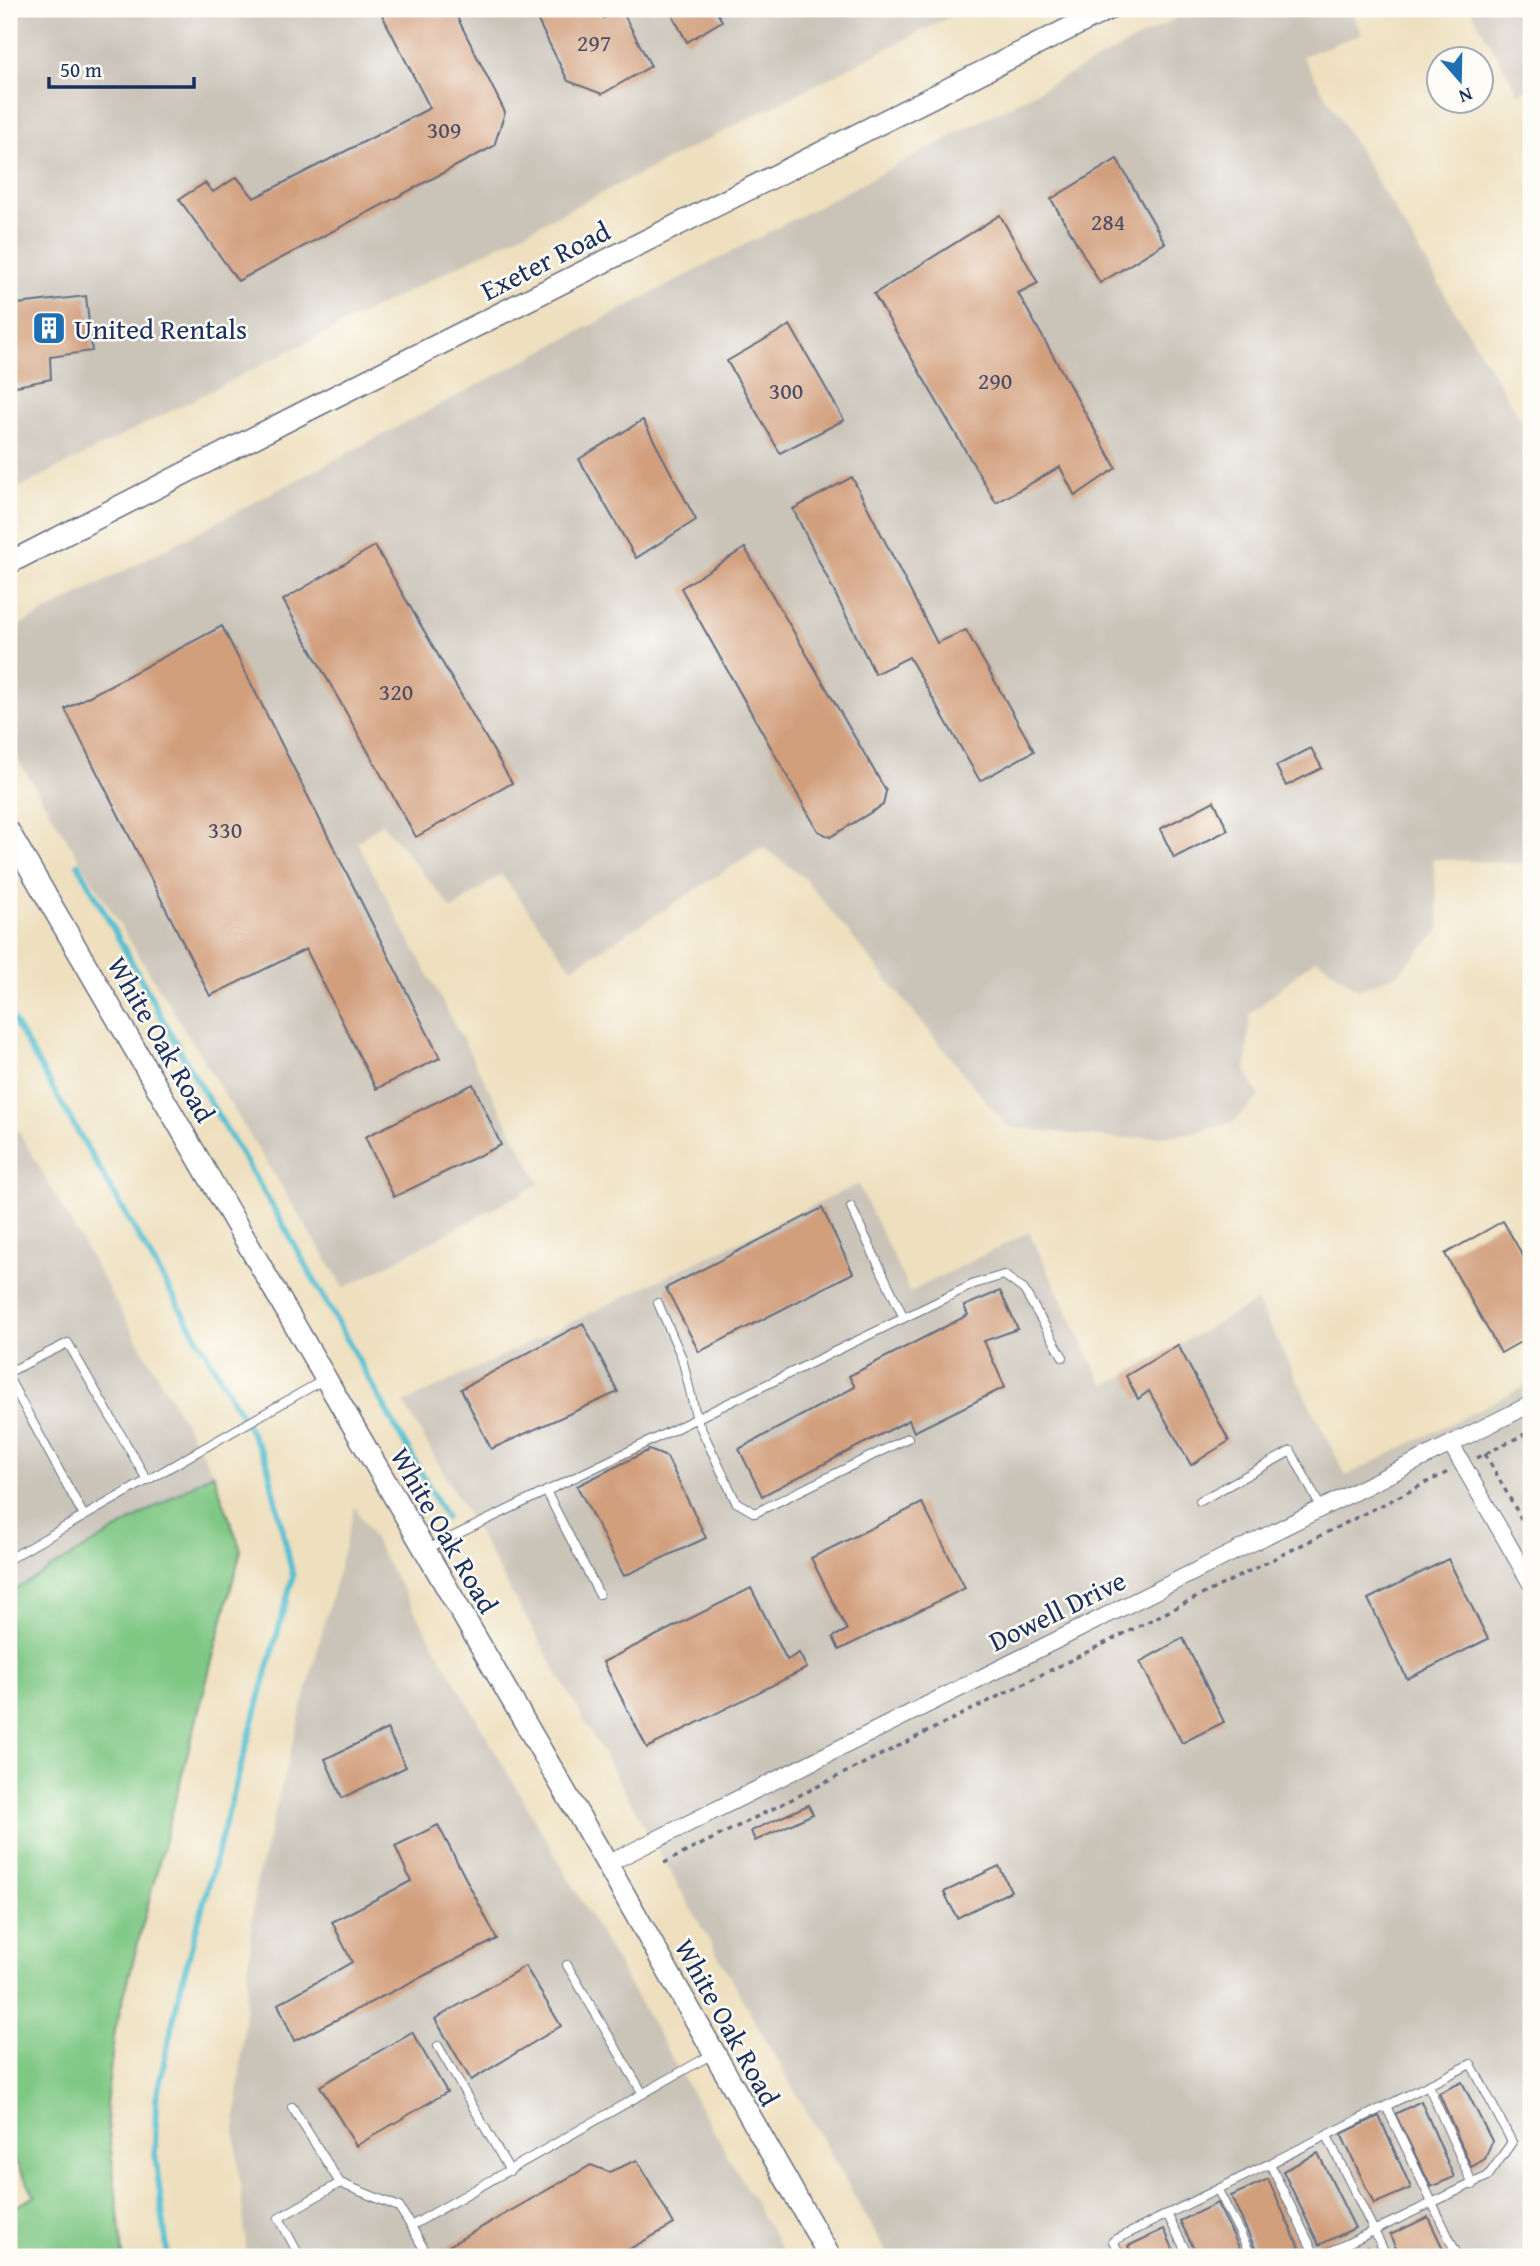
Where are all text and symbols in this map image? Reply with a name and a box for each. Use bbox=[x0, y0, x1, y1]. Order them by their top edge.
house number: 297 bbox=[577, 25, 611, 60]
scale bar bbox=[49, 46, 194, 90]
north arrow bbox=[1424, 46, 1494, 116]
text: 50 m bbox=[60, 54, 102, 85]
text: N bbox=[1455, 81, 1477, 111]
house number: 309 bbox=[427, 112, 461, 147]
house number: 284 bbox=[1091, 204, 1125, 239]
street label: Exeter Road bbox=[473, 210, 617, 310]
place label: United Rentals bbox=[74, 308, 247, 349]
building icon: United Rentals bbox=[30, 309, 68, 347]
house number: 290 bbox=[978, 363, 1012, 398]
house number: 300 bbox=[769, 373, 803, 408]
house number: 320 bbox=[379, 674, 413, 709]
house number: 330 bbox=[208, 812, 242, 847]
street label: White Oak Road bbox=[98, 948, 226, 1130]
street label: White Oak Road bbox=[381, 1439, 509, 1621]
street label: Dowell Drive bbox=[981, 1559, 1133, 1661]
street label: White Oak Road bbox=[665, 1931, 791, 2113]

